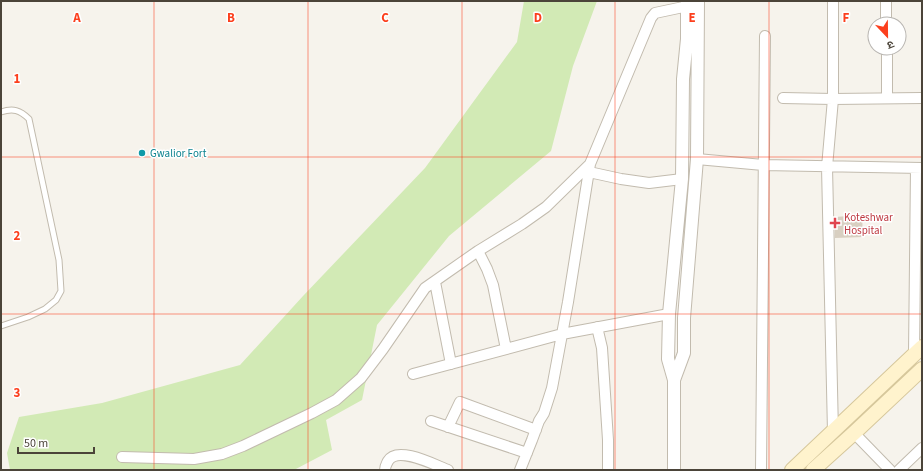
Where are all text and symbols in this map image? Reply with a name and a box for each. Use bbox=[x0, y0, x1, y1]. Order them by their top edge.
text: A bbox=[72, 9, 81, 27]
text: B bbox=[227, 9, 235, 27]
text: C bbox=[381, 9, 389, 27]
text: D bbox=[534, 9, 542, 27]
text: E bbox=[688, 9, 696, 27]
text: F bbox=[843, 9, 850, 27]
north arrow bbox=[867, 16, 907, 56]
text: उ bbox=[884, 37, 896, 53]
text: 1 bbox=[14, 70, 21, 88]
place label: Gwalior Fort bbox=[150, 146, 207, 161]
marker: Gwalior Fort bbox=[137, 148, 147, 158]
place label: Koteshwar Hospital bbox=[844, 210, 893, 238]
marker: Koteshwar Hospital bbox=[829, 217, 841, 229]
text: 2 bbox=[14, 227, 21, 245]
text: 3 bbox=[14, 384, 21, 402]
scale bar bbox=[18, 429, 94, 455]
text: 50 m bbox=[24, 435, 48, 452]

